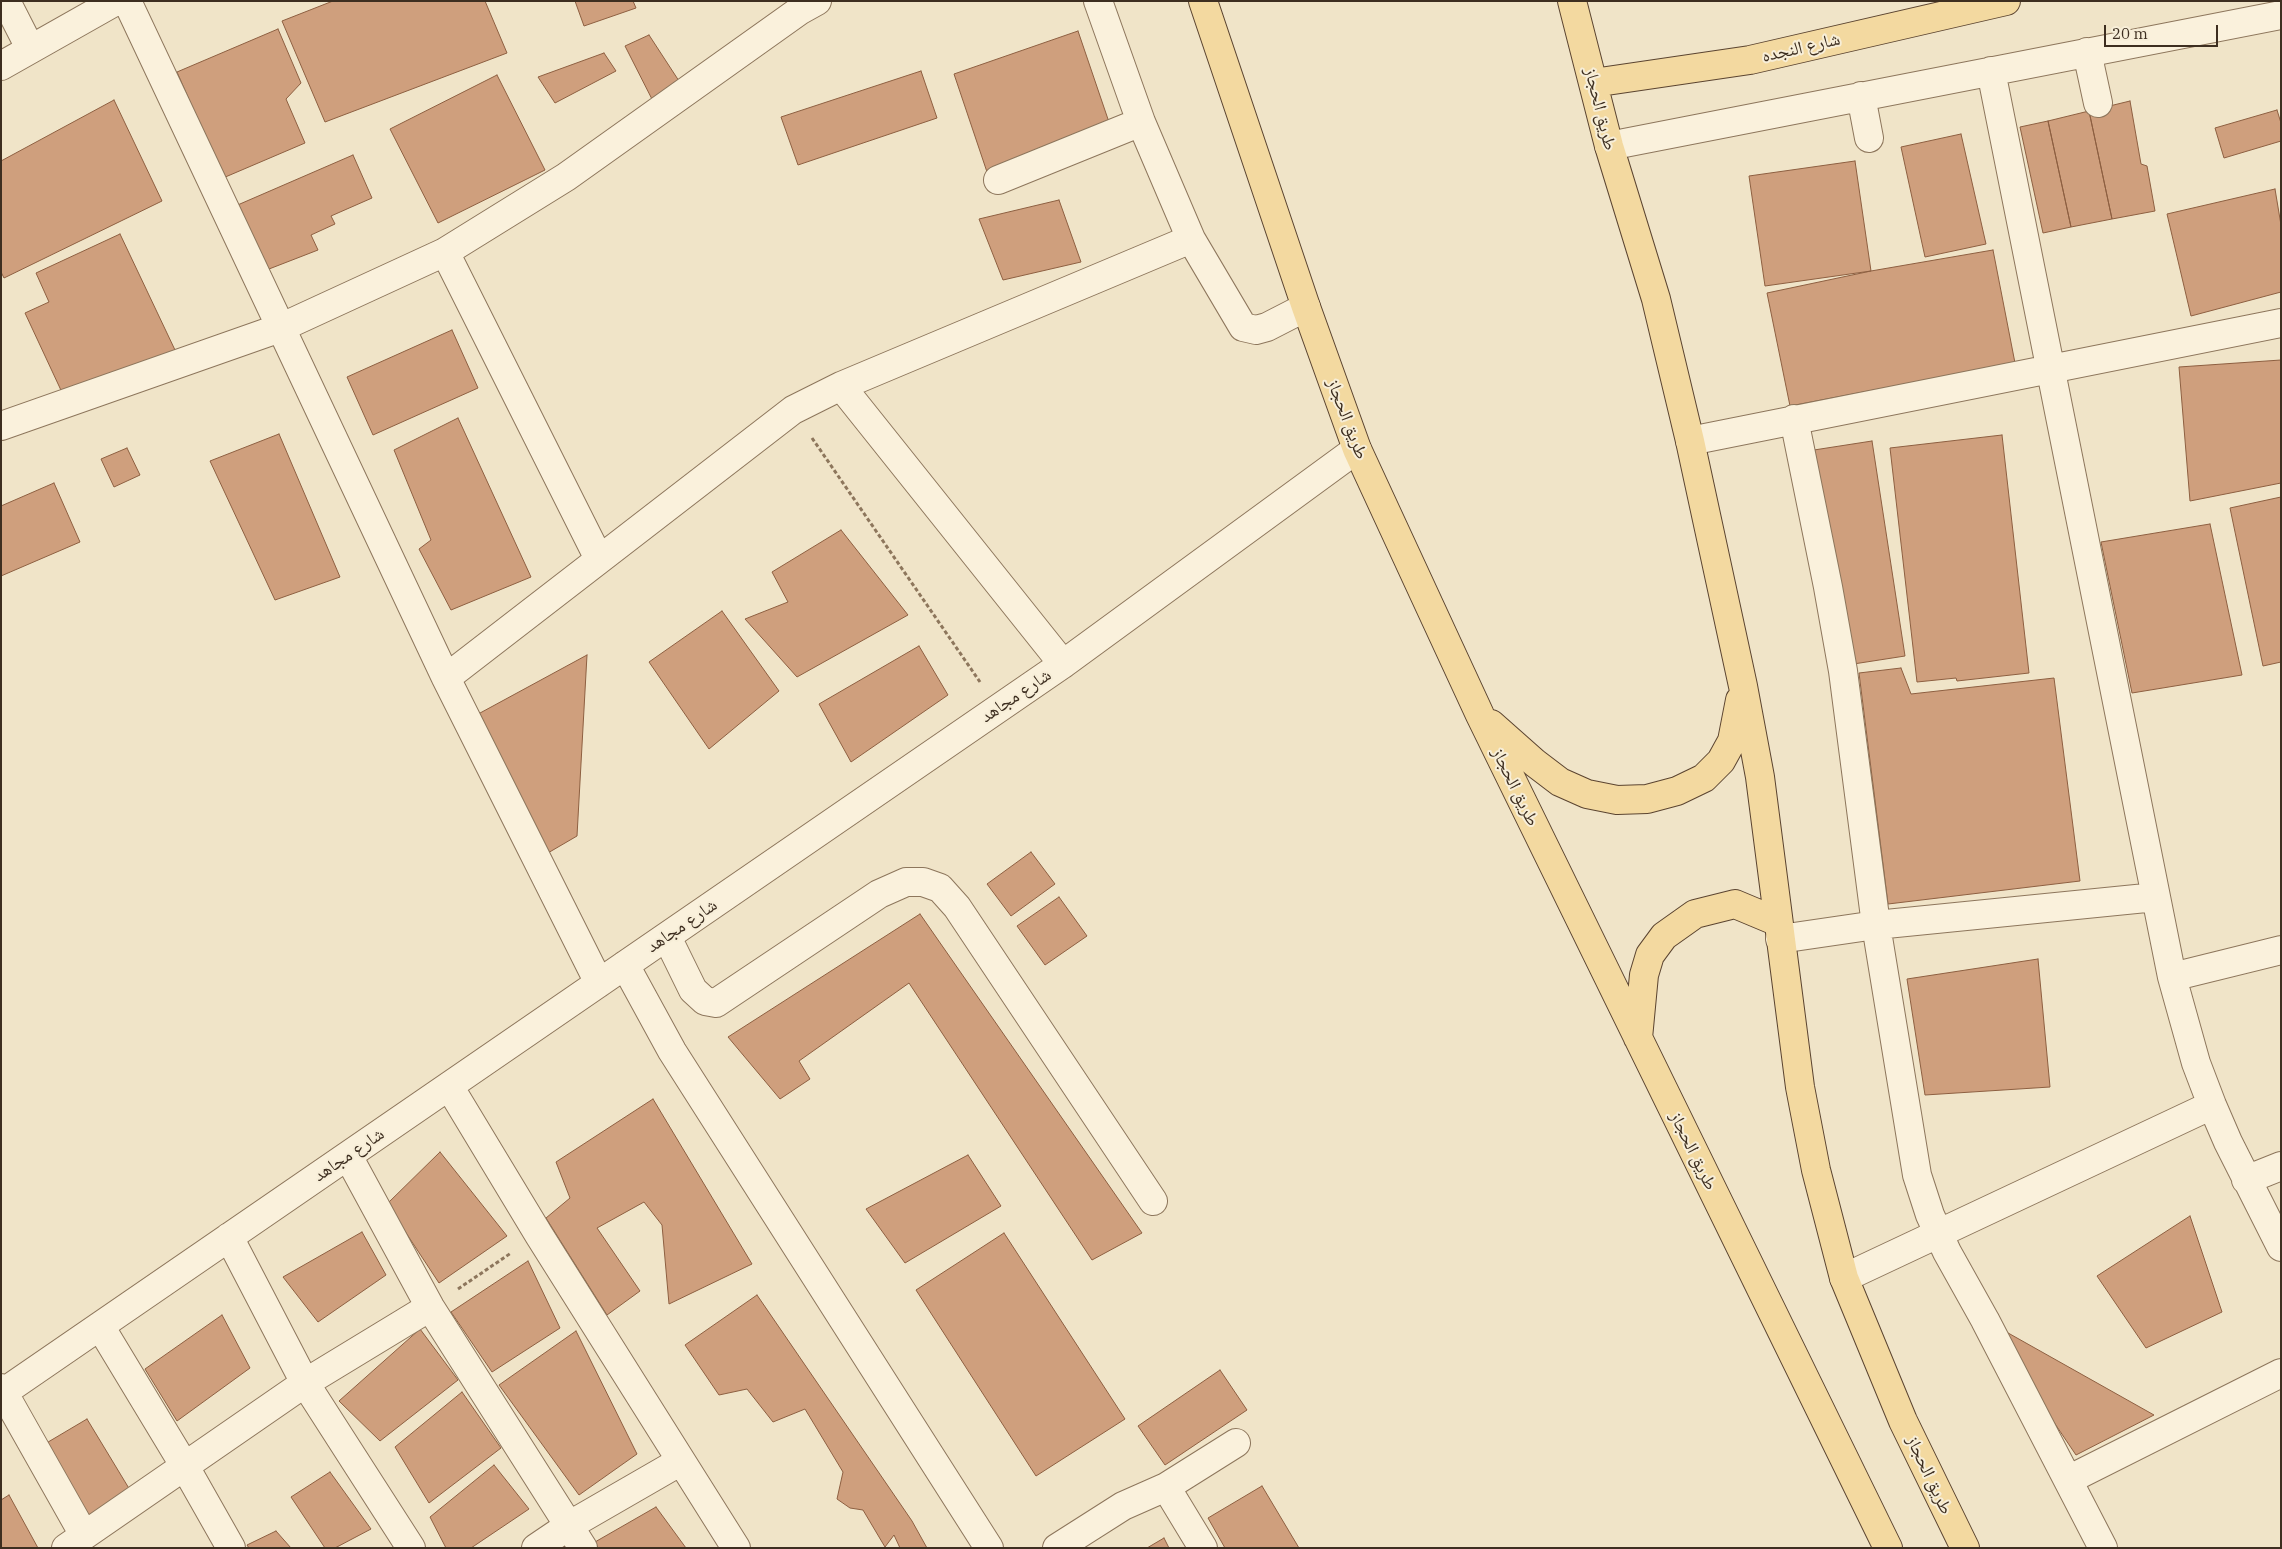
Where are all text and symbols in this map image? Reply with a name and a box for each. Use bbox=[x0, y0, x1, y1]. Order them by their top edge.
scale bar bbox=[2107, 15, 2221, 47]
text: 20 m bbox=[2112, 24, 2148, 43]
street label: شارع النجده bbox=[1760, 29, 1842, 67]
street label: طريق الحجاز bbox=[1579, 65, 1621, 153]
street label: طريق الحجاز bbox=[1322, 376, 1372, 462]
street label: شارع مجاهد bbox=[976, 664, 1056, 728]
street label: طريق الحجاز bbox=[1487, 744, 1543, 830]
street label: شارع مجاهد bbox=[642, 894, 722, 958]
street label: طريق الحجاز bbox=[1665, 1108, 1721, 1194]
street label: شارع مجاهد bbox=[309, 1123, 389, 1187]
street label: طريق الحجاز bbox=[1901, 1432, 1957, 1518]

